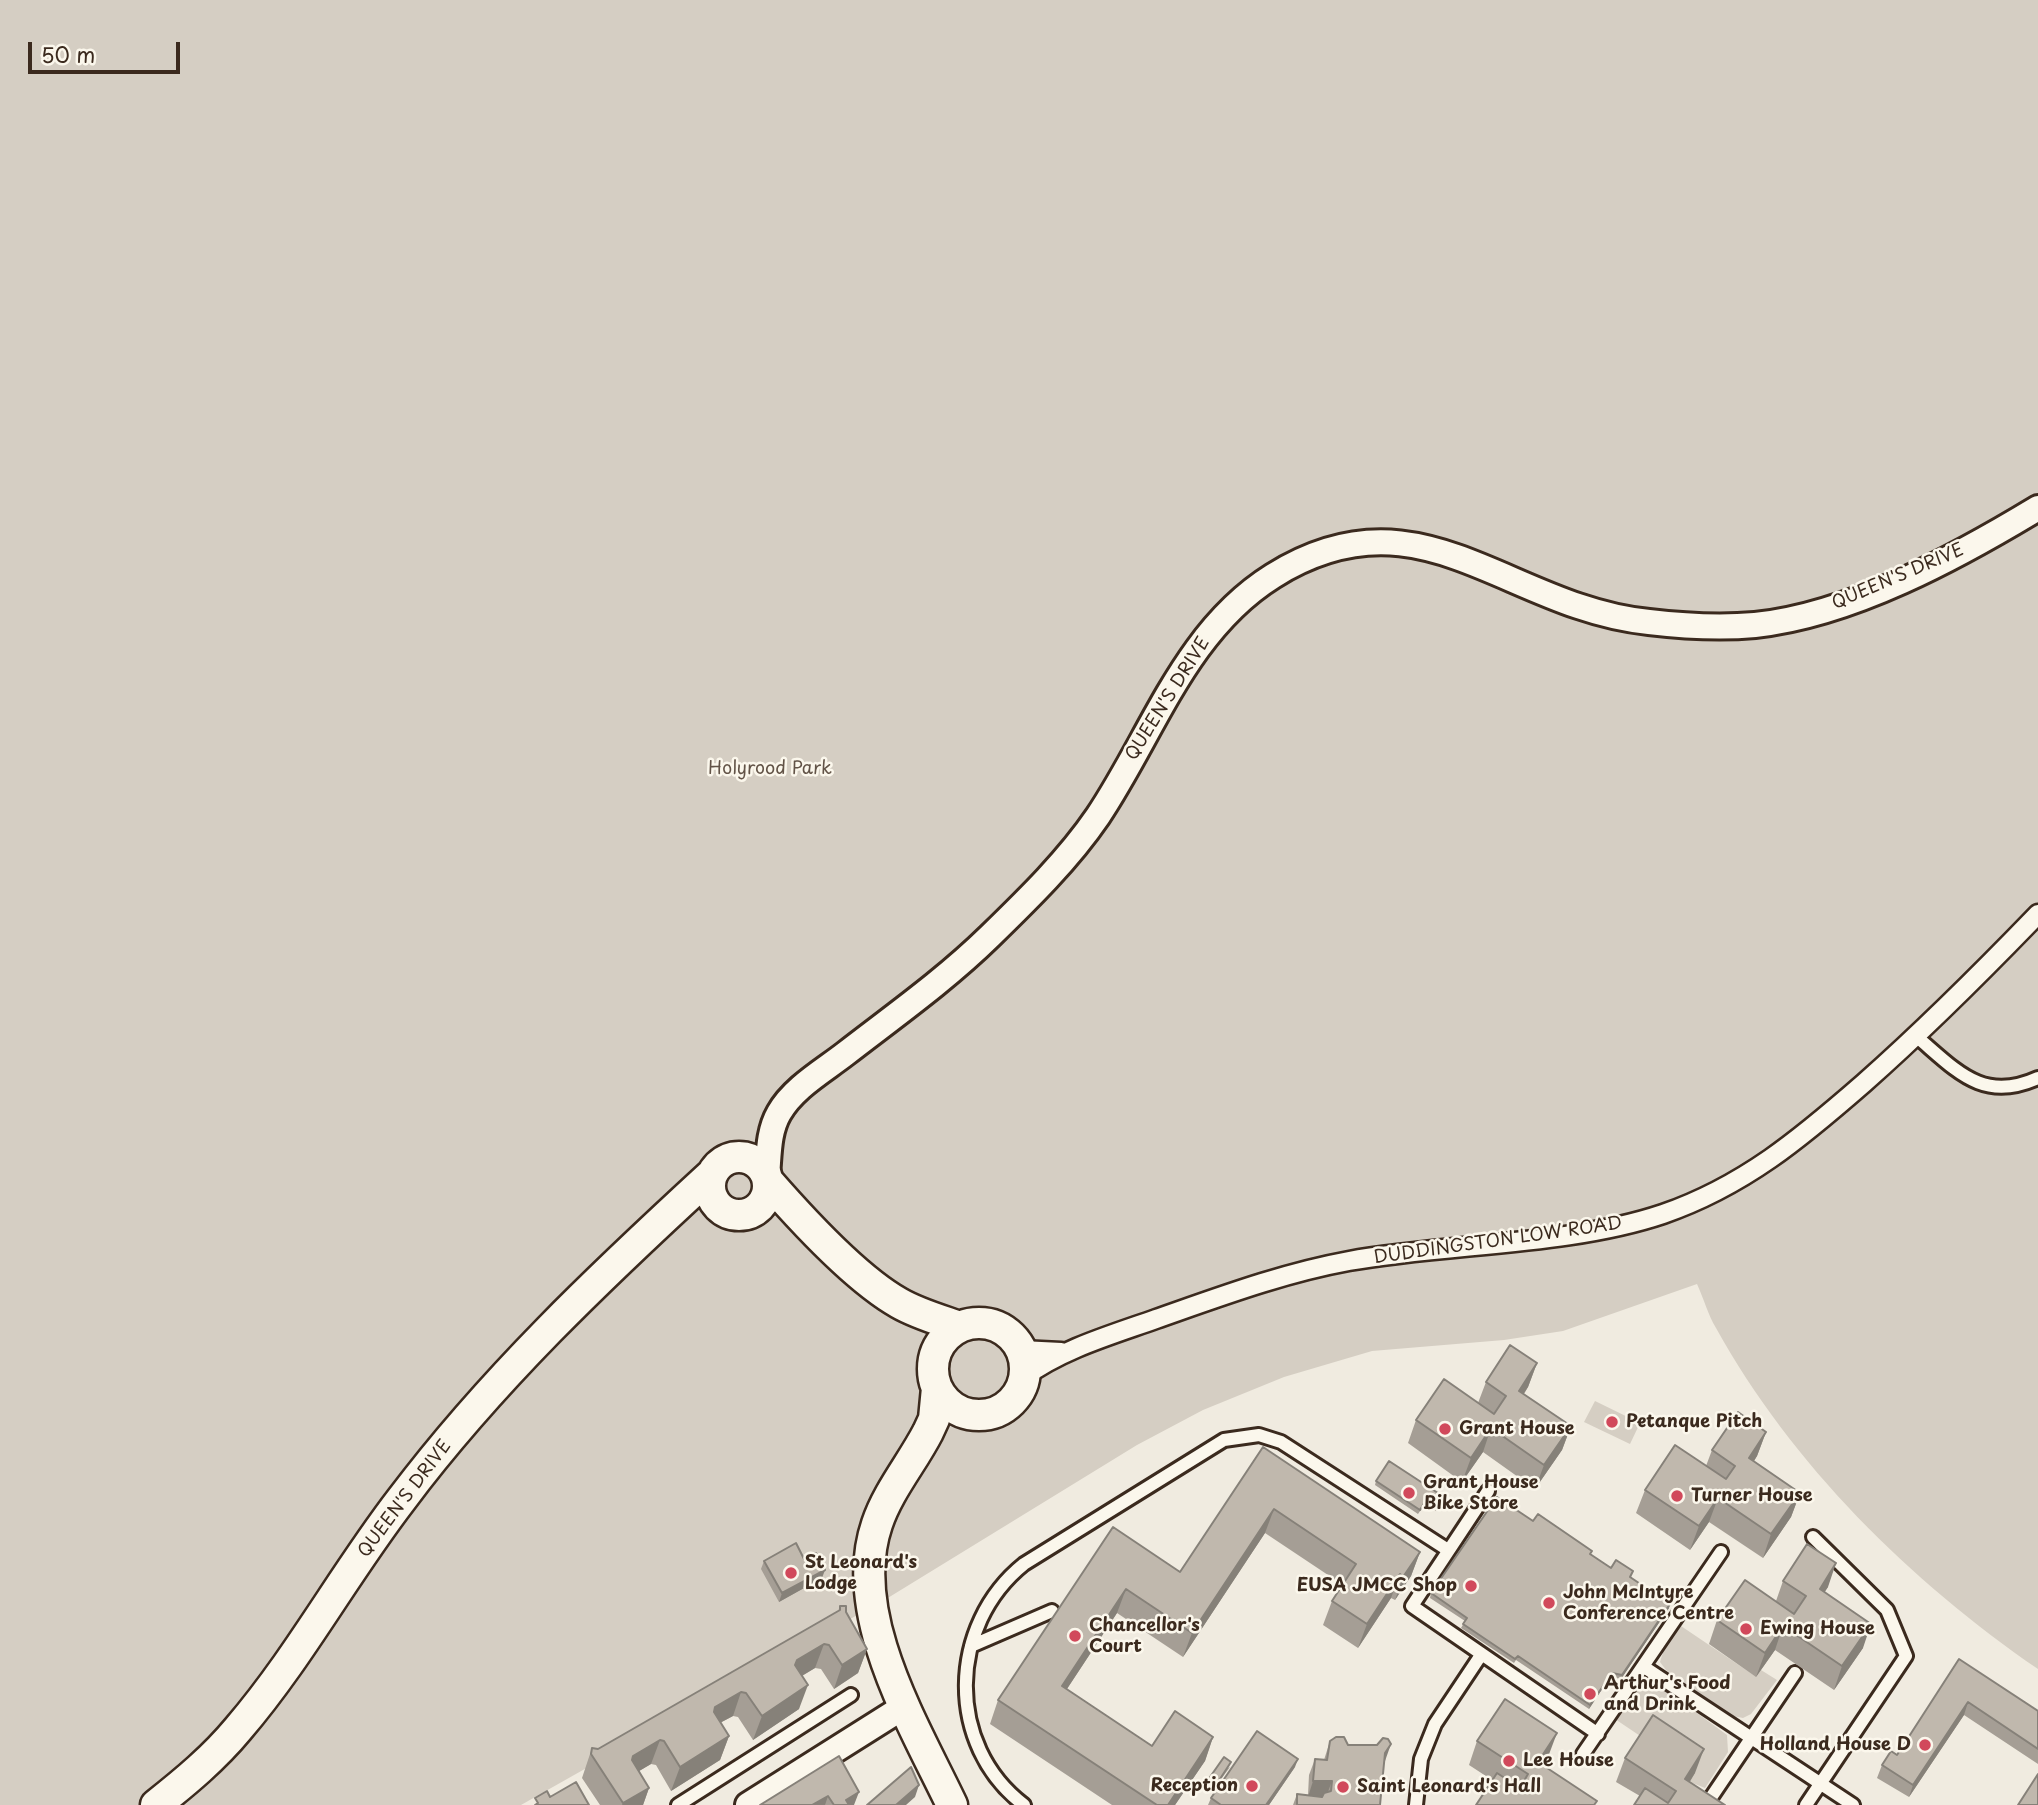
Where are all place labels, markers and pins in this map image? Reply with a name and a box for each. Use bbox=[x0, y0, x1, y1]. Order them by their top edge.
place label: Petanque Pitch bbox=[1626, 1411, 1762, 1433]
marker: Petanque Pitch bbox=[1604, 1414, 1620, 1430]
place label: Grant House bbox=[1459, 1418, 1575, 1440]
marker: Grant House bbox=[1437, 1421, 1453, 1437]
place label: Grant House Bike Store bbox=[1423, 1472, 1539, 1514]
marker: Grant House Bike Store bbox=[1401, 1485, 1417, 1501]
place label: Turner House bbox=[1691, 1485, 1813, 1507]
marker: Turner House bbox=[1669, 1488, 1685, 1504]
place label: St Leonard's Lodge bbox=[805, 1552, 917, 1594]
marker: St Leonard's Lodge bbox=[783, 1565, 799, 1581]
place label: EUSA JMCC Shop bbox=[1297, 1575, 1457, 1597]
marker: EUSA JMCC Shop bbox=[1463, 1578, 1479, 1594]
place label: John McIntyre Conference Centre bbox=[1563, 1582, 1734, 1624]
marker: John McIntyre Conference Centre bbox=[1541, 1595, 1557, 1611]
place label: Chancellor's Court bbox=[1089, 1615, 1200, 1658]
place label: Ewing House bbox=[1760, 1618, 1875, 1640]
marker: Ewing House bbox=[1738, 1621, 1754, 1637]
marker: Chancellor's Court bbox=[1067, 1628, 1083, 1644]
place label: Arthur's Food and Drink bbox=[1604, 1673, 1731, 1716]
marker: Arthur's Food and Drink bbox=[1582, 1686, 1598, 1702]
place label: Holland House D bbox=[1760, 1734, 1911, 1756]
marker: Holland House D bbox=[1917, 1737, 1933, 1753]
place label: Lee House bbox=[1523, 1750, 1614, 1772]
marker: Lee House bbox=[1501, 1753, 1517, 1769]
place label: Reception bbox=[1151, 1775, 1238, 1797]
place label: Saint Leonard's Hall bbox=[1357, 1776, 1541, 1798]
marker: Reception bbox=[1244, 1778, 1260, 1794]
marker: Saint Leonard's Hall bbox=[1335, 1779, 1351, 1795]

